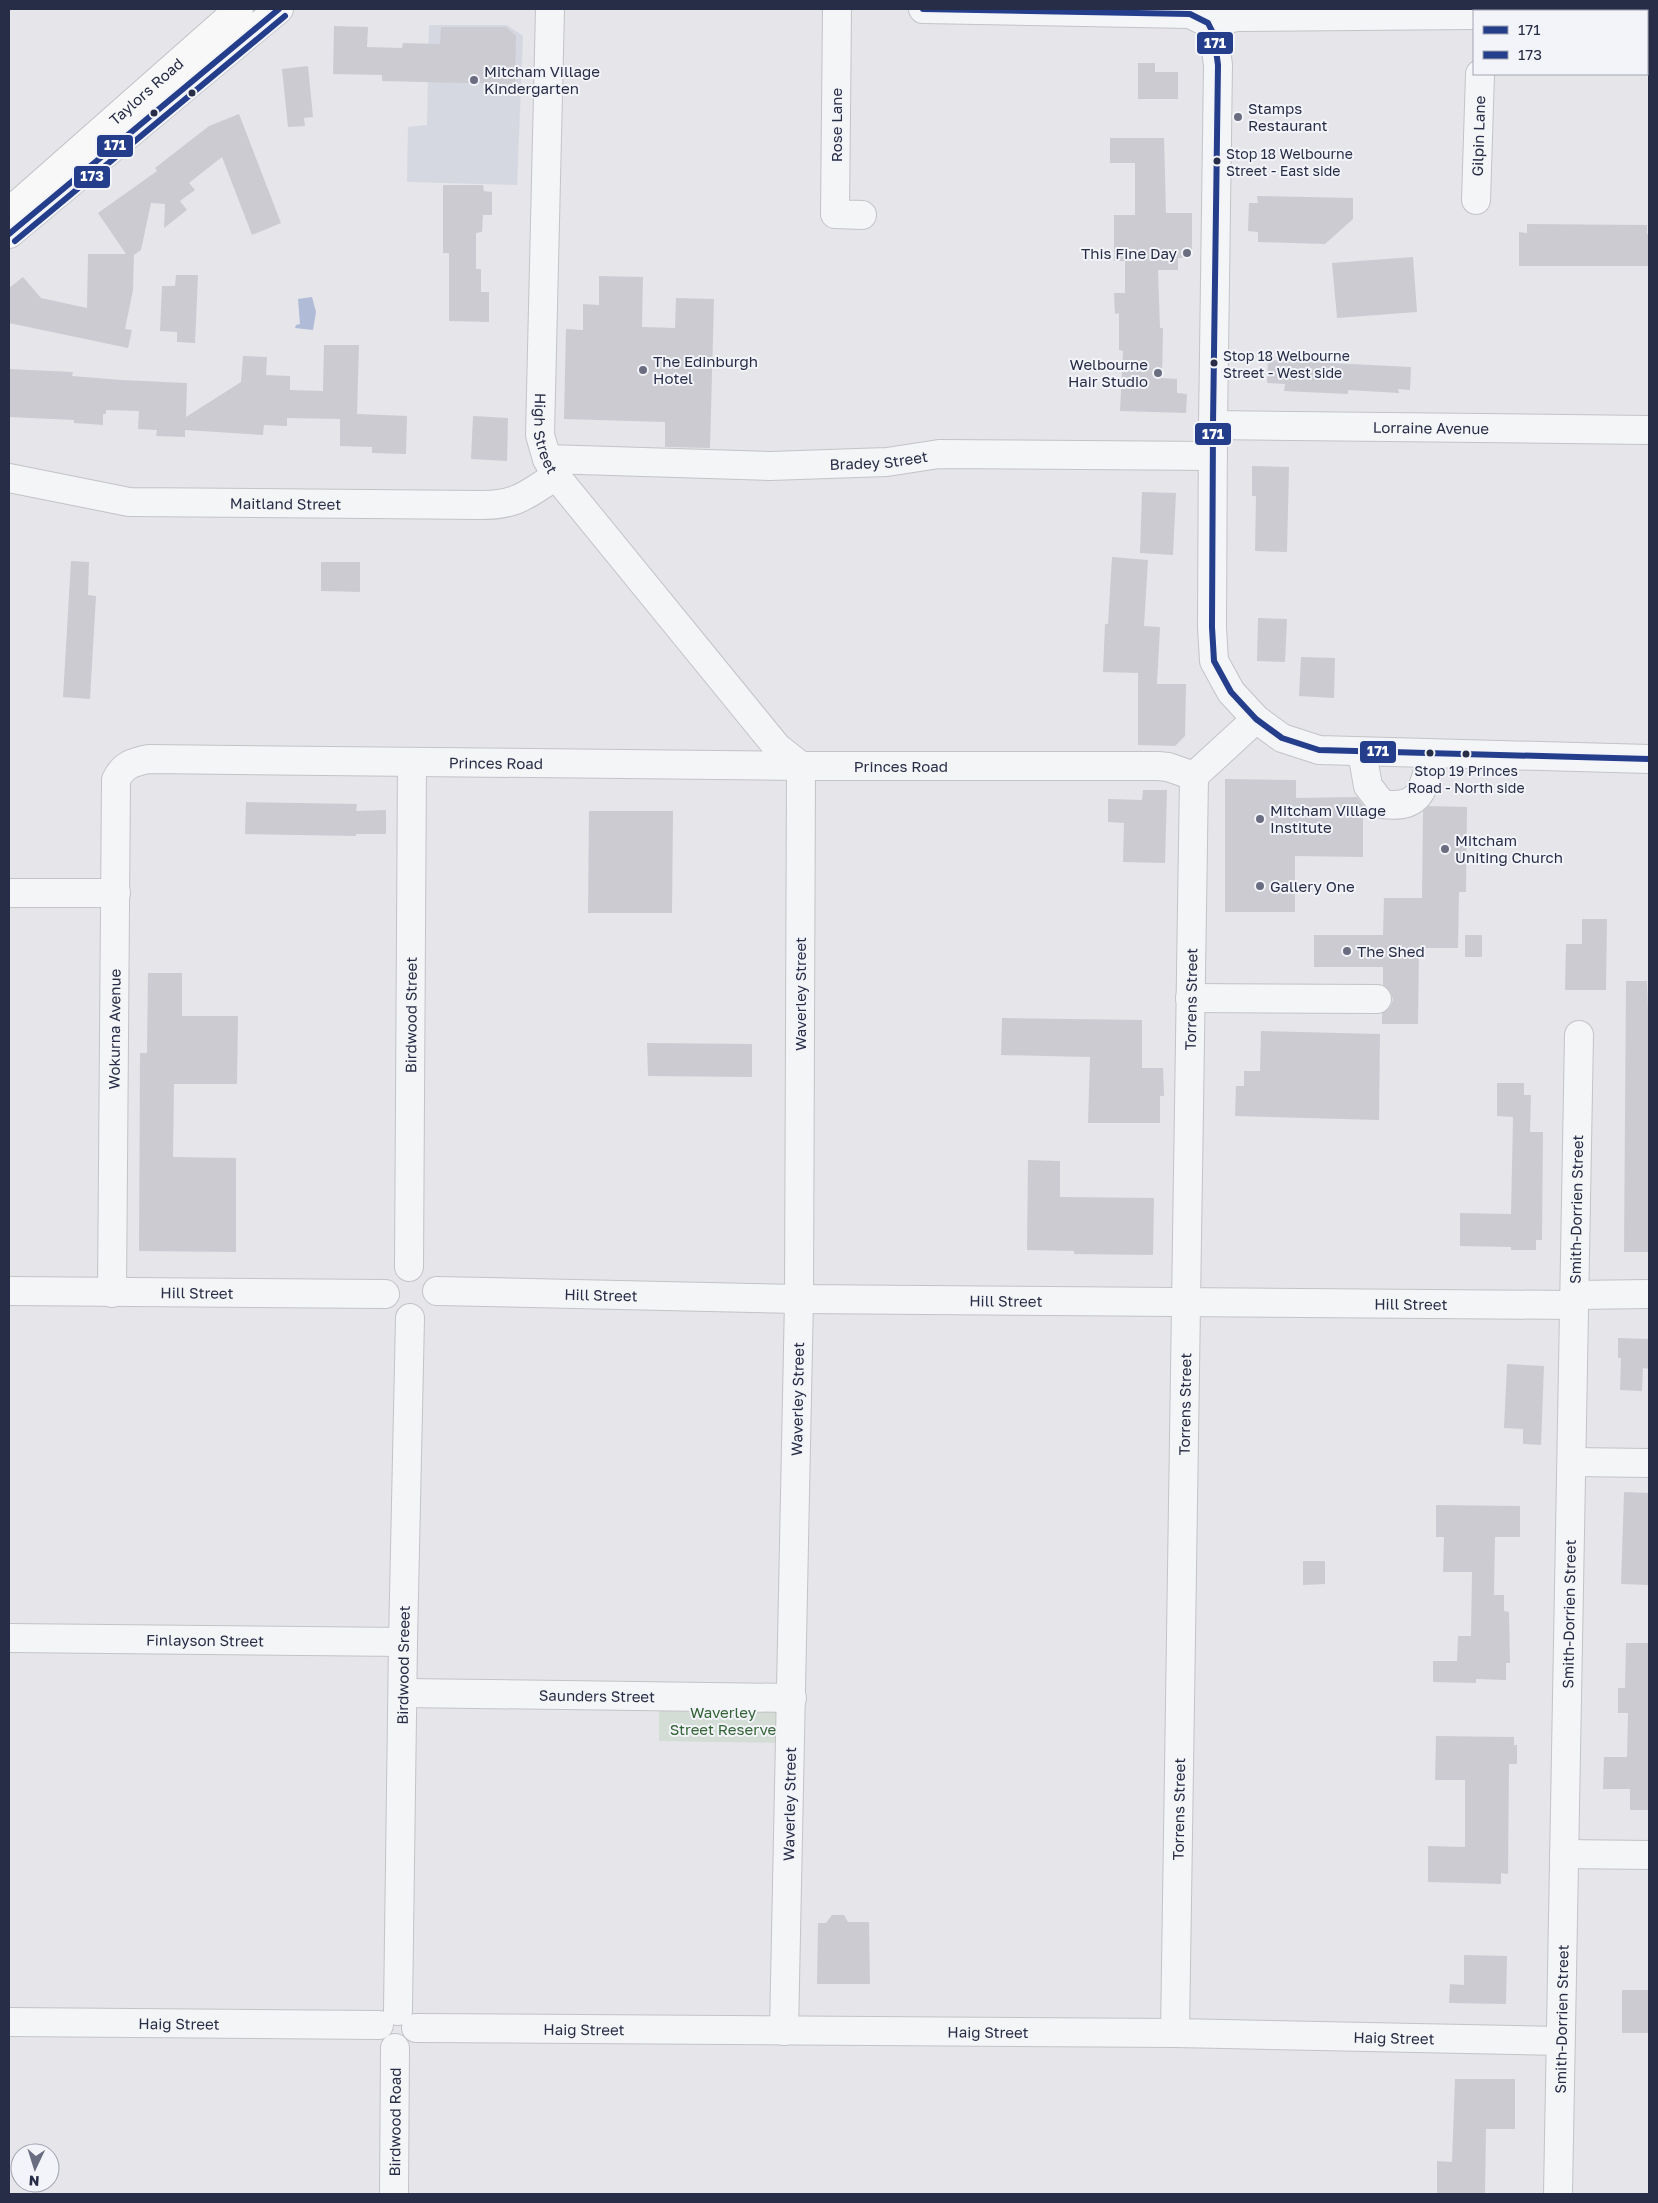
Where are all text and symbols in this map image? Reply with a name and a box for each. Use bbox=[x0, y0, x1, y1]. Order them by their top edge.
legend bbox=[1473, 10, 1648, 75]
text: 171 bbox=[1518, 20, 1541, 38]
line badge: 171 bbox=[1196, 31, 1234, 55]
text: 171 bbox=[1204, 34, 1226, 51]
text: 173 bbox=[1518, 45, 1542, 63]
street label: Taylors Road bbox=[105, 54, 187, 129]
place label: Mitcham Village Kindergarten bbox=[484, 62, 600, 97]
marker: Mitcham Village Kindergarten bbox=[468, 74, 480, 86]
street label: Rose Lane bbox=[827, 87, 845, 162]
unlabelled marker bbox=[187, 88, 197, 98]
street label: Gilpin Lane bbox=[1468, 95, 1488, 177]
place label: Stamps Restaurant bbox=[1248, 99, 1328, 134]
unlabelled marker bbox=[149, 108, 159, 118]
marker: Stamps Restaurant bbox=[1232, 111, 1244, 123]
line badge: 171 bbox=[96, 134, 134, 158]
text: 171 bbox=[104, 136, 126, 153]
place label: Stop 18 Welbourne Street - East side bbox=[1226, 145, 1353, 179]
marker: Stop 18 Welbourne Street - East side bbox=[1212, 156, 1222, 166]
line badge: 173 bbox=[73, 165, 111, 189]
text: 173 bbox=[80, 167, 104, 184]
place label: This Fine Day bbox=[1081, 244, 1178, 262]
marker: This Fine Day bbox=[1181, 247, 1193, 259]
place label: Stop 18 Welbourne Street - West side bbox=[1223, 347, 1350, 381]
place label: The Edinburgh Hotel bbox=[653, 352, 758, 387]
place label: Welbourne Hair Studio bbox=[1068, 355, 1148, 390]
marker: Stop 18 Welbourne Street - West side bbox=[1209, 358, 1219, 368]
marker: The Edinburgh Hotel bbox=[637, 364, 649, 376]
marker: Welbourne Hair Studio bbox=[1152, 367, 1164, 379]
street label: High Street bbox=[530, 393, 562, 476]
street label: Lorraine Avenue bbox=[1373, 418, 1489, 437]
line badge: 171 bbox=[1194, 422, 1232, 446]
text: 171 bbox=[1202, 425, 1224, 442]
street label: Bradey Street bbox=[829, 447, 929, 473]
street label: Maitland Street bbox=[230, 494, 341, 513]
line badge: 171 bbox=[1359, 740, 1397, 764]
text: 171 bbox=[1367, 742, 1389, 759]
unlabelled marker bbox=[1425, 748, 1435, 758]
marker: Stop 19 Princes Road - North side bbox=[1461, 749, 1471, 759]
street label: Princes Road bbox=[449, 753, 543, 772]
street label: Princes Road bbox=[854, 757, 948, 775]
place label: Stop 19 Princes Road - North side bbox=[1407, 762, 1525, 796]
place label: Mitcham Village Institute bbox=[1270, 801, 1386, 836]
marker: Mitcham Village Institute bbox=[1254, 813, 1266, 825]
place label: Mitcham Uniting Church bbox=[1455, 831, 1563, 866]
marker: Mitcham Uniting Church bbox=[1439, 843, 1451, 855]
place label: Gallery One bbox=[1270, 877, 1355, 895]
marker: Gallery One bbox=[1254, 880, 1266, 892]
street label: Waverley Street bbox=[791, 937, 809, 1051]
place label: The Shed bbox=[1357, 942, 1425, 960]
marker: The Shed bbox=[1341, 945, 1353, 957]
street label: Torrens Street bbox=[1181, 948, 1200, 1051]
street label: Birdwood Street bbox=[401, 957, 420, 1073]
street label: Wokurna Avenue bbox=[105, 968, 124, 1089]
street label: Smith-Dorrien Street bbox=[1565, 1134, 1586, 1284]
street label: Hill Street bbox=[160, 1283, 234, 1302]
street label: Hill Street bbox=[564, 1285, 638, 1304]
street label: Hill Street bbox=[969, 1291, 1043, 1310]
street label: Hill Street bbox=[1374, 1294, 1448, 1313]
street label: Waverley Street bbox=[787, 1342, 807, 1456]
street label: Torrens Street bbox=[1175, 1353, 1194, 1456]
street label: Smith-Dorrien Street bbox=[1558, 1539, 1579, 1689]
street label: Birdwood Sreeet bbox=[393, 1605, 413, 1725]
street label: Finlayson Street bbox=[146, 1630, 264, 1650]
street label: Saunders Street bbox=[539, 1686, 655, 1705]
park label: Waverley Street Reserve bbox=[670, 1703, 777, 1738]
street label: Waverley Street bbox=[779, 1747, 799, 1861]
street label: Torrens Street bbox=[1169, 1758, 1188, 1860]
street label: Smith-Dorrien Street bbox=[1551, 1944, 1572, 2094]
street label: Haig Street bbox=[138, 2014, 220, 2033]
street label: Haig Street bbox=[543, 2020, 625, 2038]
street label: Haig Street bbox=[947, 2023, 1029, 2041]
street label: Haig Street bbox=[1353, 2028, 1435, 2047]
street label: Birdwood Road bbox=[385, 2068, 404, 2176]
north arrow bbox=[10, 2143, 60, 2193]
text: N bbox=[28, 2173, 40, 2190]

